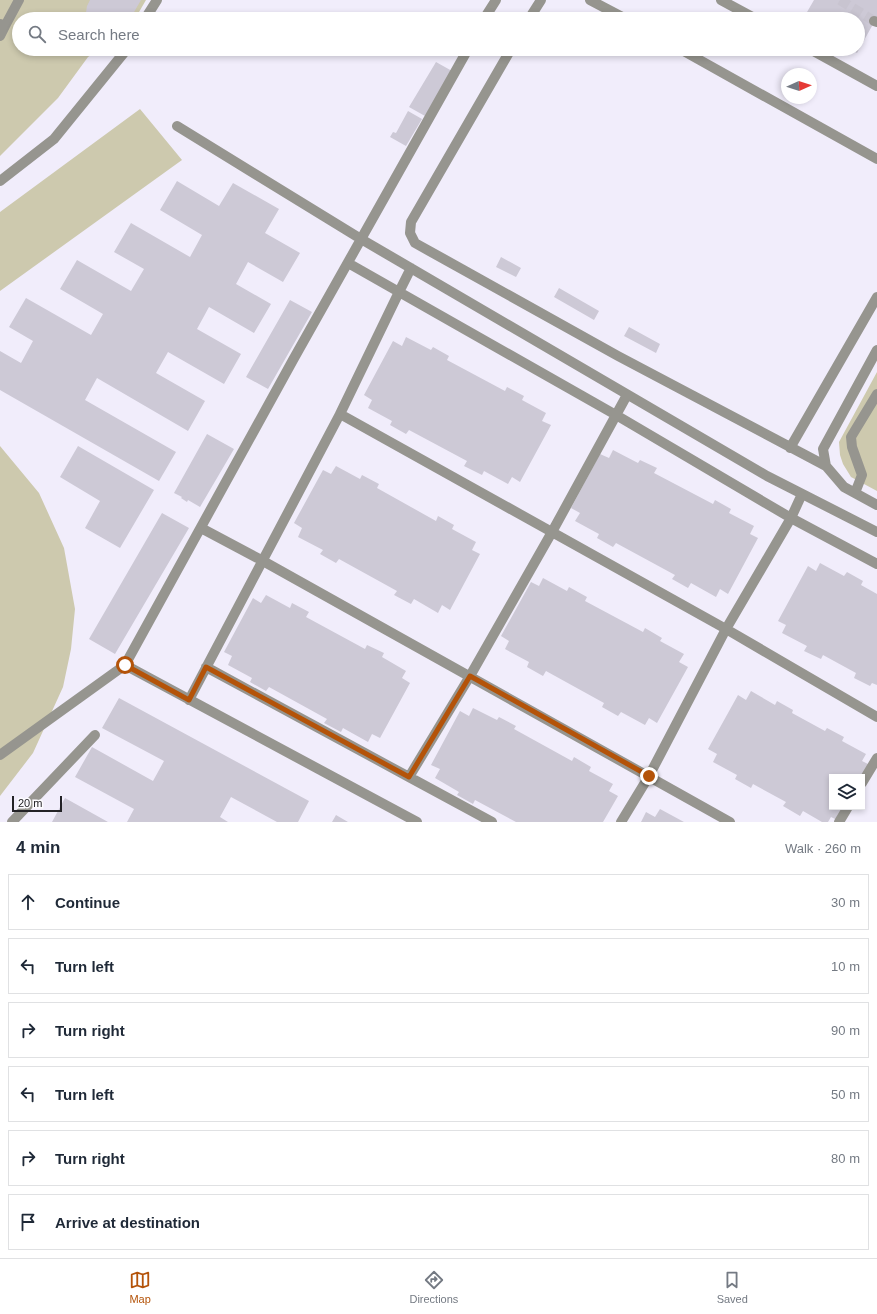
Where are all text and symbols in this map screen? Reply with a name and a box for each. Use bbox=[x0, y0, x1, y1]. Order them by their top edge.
search box bbox=[12, 12, 865, 56]
icon: search bbox=[26, 23, 48, 45]
text: Search here bbox=[58, 26, 140, 43]
north arrow bbox=[781, 68, 817, 104]
route start bbox=[116, 656, 134, 674]
route end bbox=[640, 767, 658, 785]
map controls bbox=[829, 774, 865, 810]
button: layers bbox=[829, 774, 865, 810]
scale bar bbox=[12, 794, 62, 813]
text: 20 m bbox=[18, 797, 42, 809]
text: 4 min bbox=[16, 838, 60, 857]
text: Walk · 260 m bbox=[785, 841, 861, 856]
icon: ahead bbox=[17, 891, 39, 913]
text: Continue bbox=[55, 894, 120, 911]
text: 30 m bbox=[831, 895, 860, 910]
icon: left bbox=[17, 955, 39, 977]
text: Turn left bbox=[55, 958, 114, 975]
text: 10 m bbox=[831, 959, 860, 974]
icon: right bbox=[17, 1019, 39, 1041]
text: Turn right bbox=[55, 1022, 125, 1039]
text: 90 m bbox=[831, 1023, 860, 1038]
icon: left bbox=[17, 1083, 39, 1105]
text: Turn left bbox=[55, 1086, 114, 1103]
text: 50 m bbox=[831, 1087, 860, 1102]
icon: right bbox=[17, 1147, 39, 1169]
text: Turn right bbox=[55, 1150, 125, 1167]
text: 80 m bbox=[831, 1151, 860, 1166]
icon: arrive bbox=[17, 1211, 39, 1233]
text: Arrive at destination bbox=[55, 1214, 200, 1231]
tab: Map bbox=[129, 1269, 151, 1305]
tab: Directions bbox=[409, 1269, 458, 1305]
tab: Saved bbox=[717, 1269, 748, 1305]

